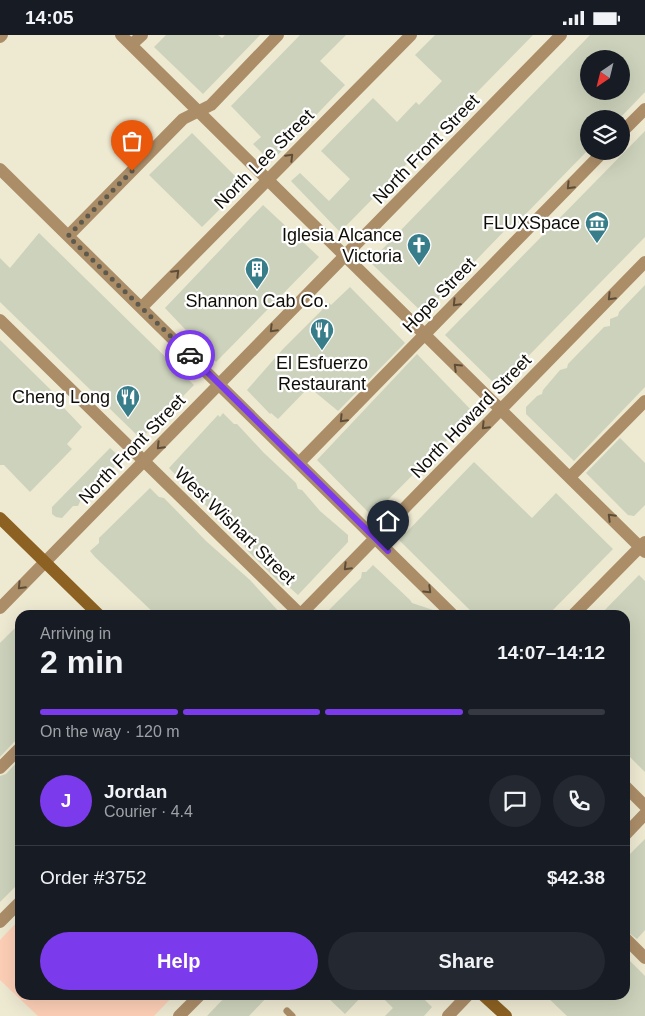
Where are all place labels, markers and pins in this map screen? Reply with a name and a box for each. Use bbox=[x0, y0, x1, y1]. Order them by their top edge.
pin bbox=[111, 120, 153, 171]
museum icon: FLUXSpace bbox=[584, 210, 610, 244]
place label: FLUXSpace bbox=[483, 213, 580, 233]
place label: Iglesia Alcance Victoria bbox=[282, 225, 403, 266]
church icon: Iglesia Alcance Victoria bbox=[406, 232, 432, 266]
building icon: Shannon Cab Co. bbox=[244, 256, 270, 290]
place label: Shannon Cab Co. bbox=[185, 291, 329, 311]
restaurant icon: El Esfuerzo Restaurant bbox=[309, 317, 335, 351]
place label: El Esfuerzo Restaurant bbox=[276, 353, 368, 394]
restaurant icon: Cheng Long bbox=[115, 384, 141, 418]
place label: Cheng Long bbox=[12, 387, 110, 407]
pin bbox=[367, 500, 409, 551]

